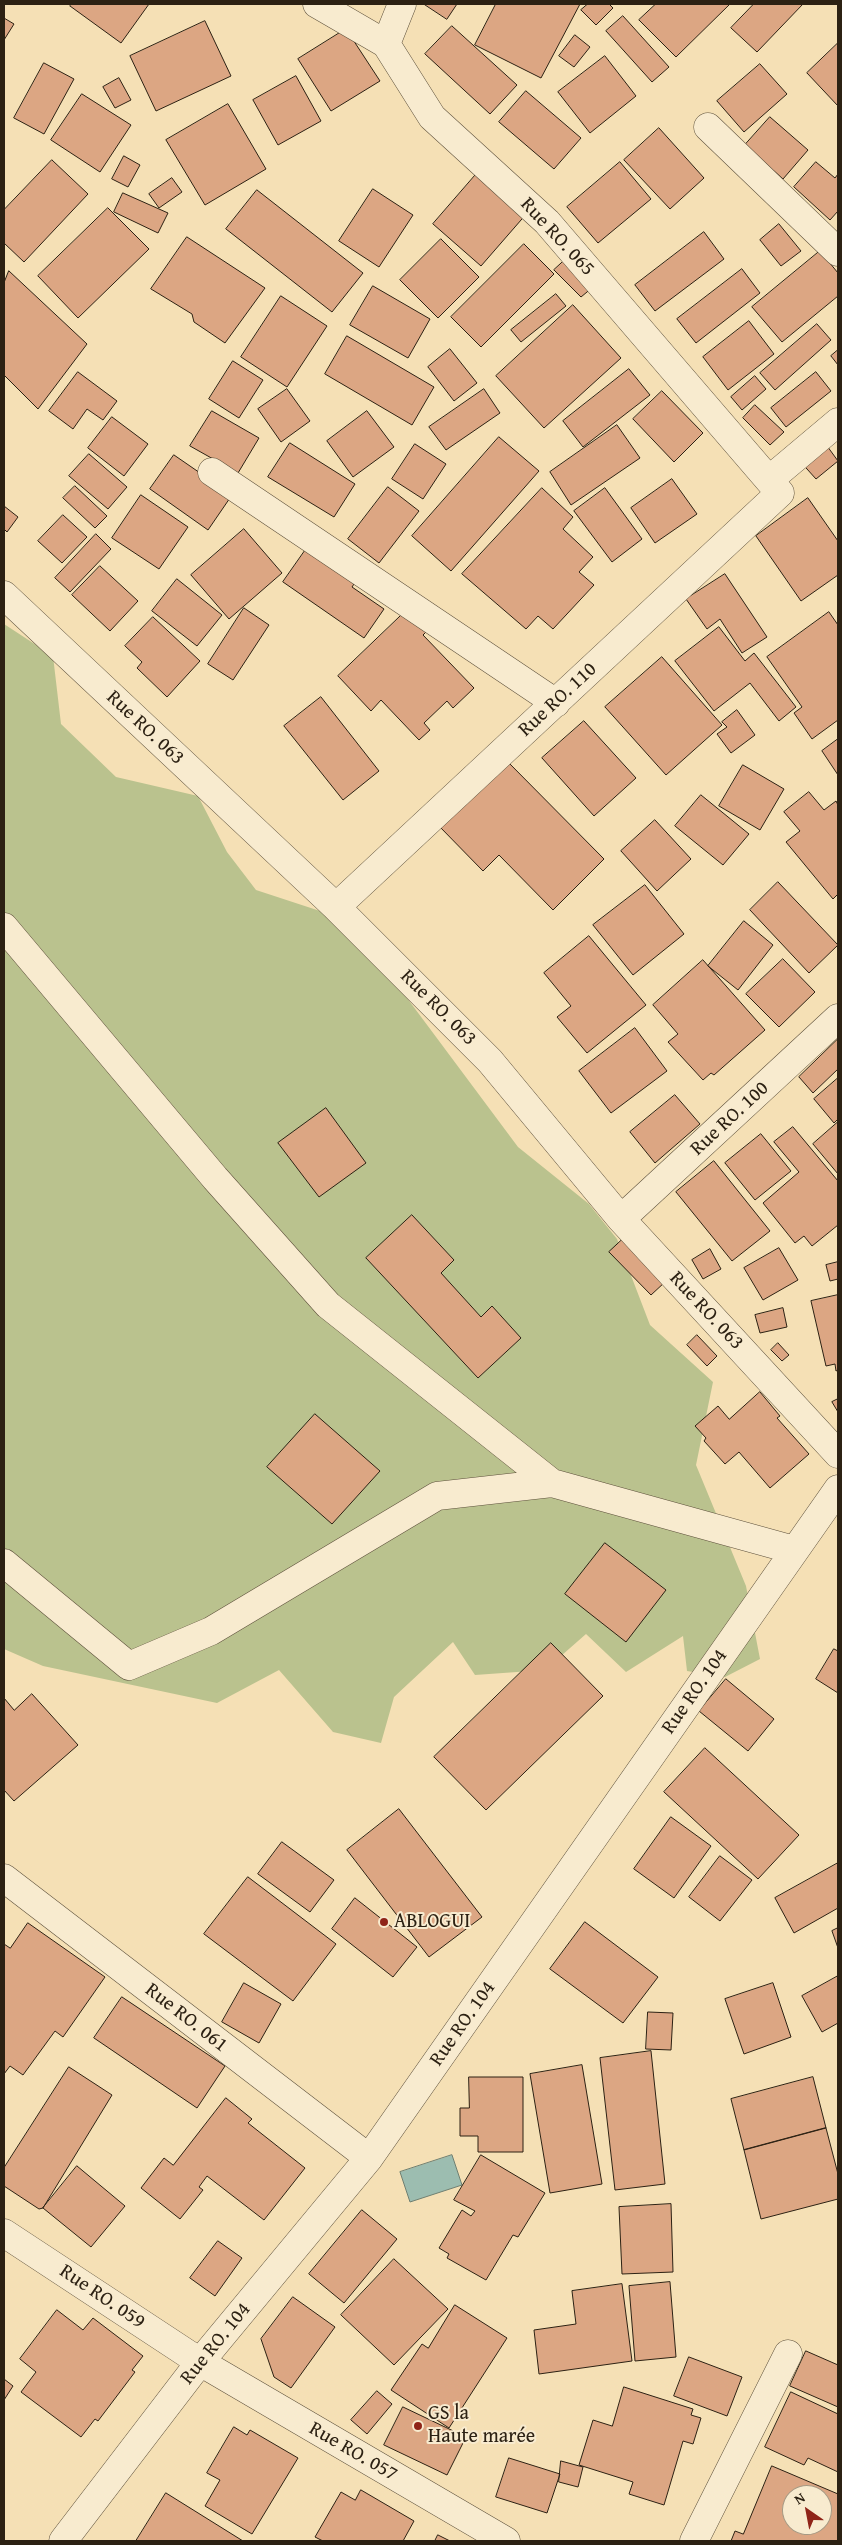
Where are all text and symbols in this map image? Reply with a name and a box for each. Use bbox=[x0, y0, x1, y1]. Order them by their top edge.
street label: Rue RO. 065 bbox=[515, 193, 599, 281]
street label: Rue RO. 110 bbox=[514, 658, 602, 742]
street label: Rue RO. 063 bbox=[101, 686, 189, 770]
street label: Rue RO. 063 bbox=[395, 965, 481, 1051]
street label: Rue RO. 100 bbox=[686, 1077, 774, 1161]
street label: Rue RO. 063 bbox=[664, 1267, 748, 1355]
street label: Rue RO. 104 bbox=[657, 1645, 733, 1739]
place label: ABLOGUI bbox=[394, 1910, 470, 1934]
marker: ABLOGUI bbox=[378, 1916, 390, 1928]
street label: Rue RO. 104 bbox=[425, 1977, 501, 2071]
street label: Rue RO. 061 bbox=[140, 1978, 232, 2058]
street label: Rue RO. 059 bbox=[55, 2260, 149, 2334]
street label: Rue RO. 104 bbox=[176, 2298, 256, 2390]
place label: GS la Haute marée bbox=[428, 2402, 535, 2449]
street label: Rue RO. 057 bbox=[305, 2417, 401, 2487]
marker: GS la Haute marée bbox=[412, 2420, 424, 2432]
north arrow bbox=[782, 2485, 832, 2535]
text: N bbox=[790, 2487, 809, 2509]

